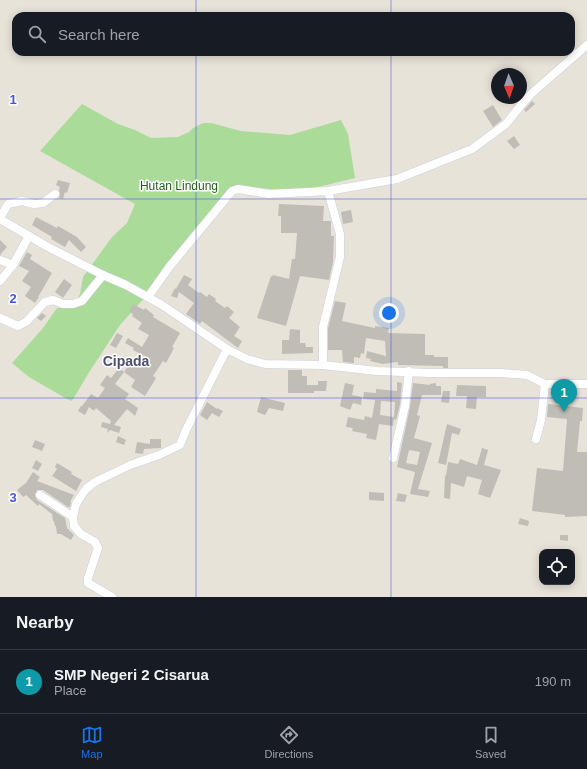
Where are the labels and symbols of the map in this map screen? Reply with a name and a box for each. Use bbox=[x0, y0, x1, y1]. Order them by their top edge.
north arrow bbox=[491, 68, 527, 104]
text: 1 bbox=[9, 92, 17, 107]
park label: Hutan Lindung bbox=[140, 179, 218, 193]
text: 2 bbox=[9, 291, 17, 306]
your location bbox=[379, 303, 399, 323]
district label: Cipada bbox=[103, 353, 150, 369]
pin: 1 bbox=[551, 379, 577, 412]
text: 3 bbox=[9, 490, 17, 505]

